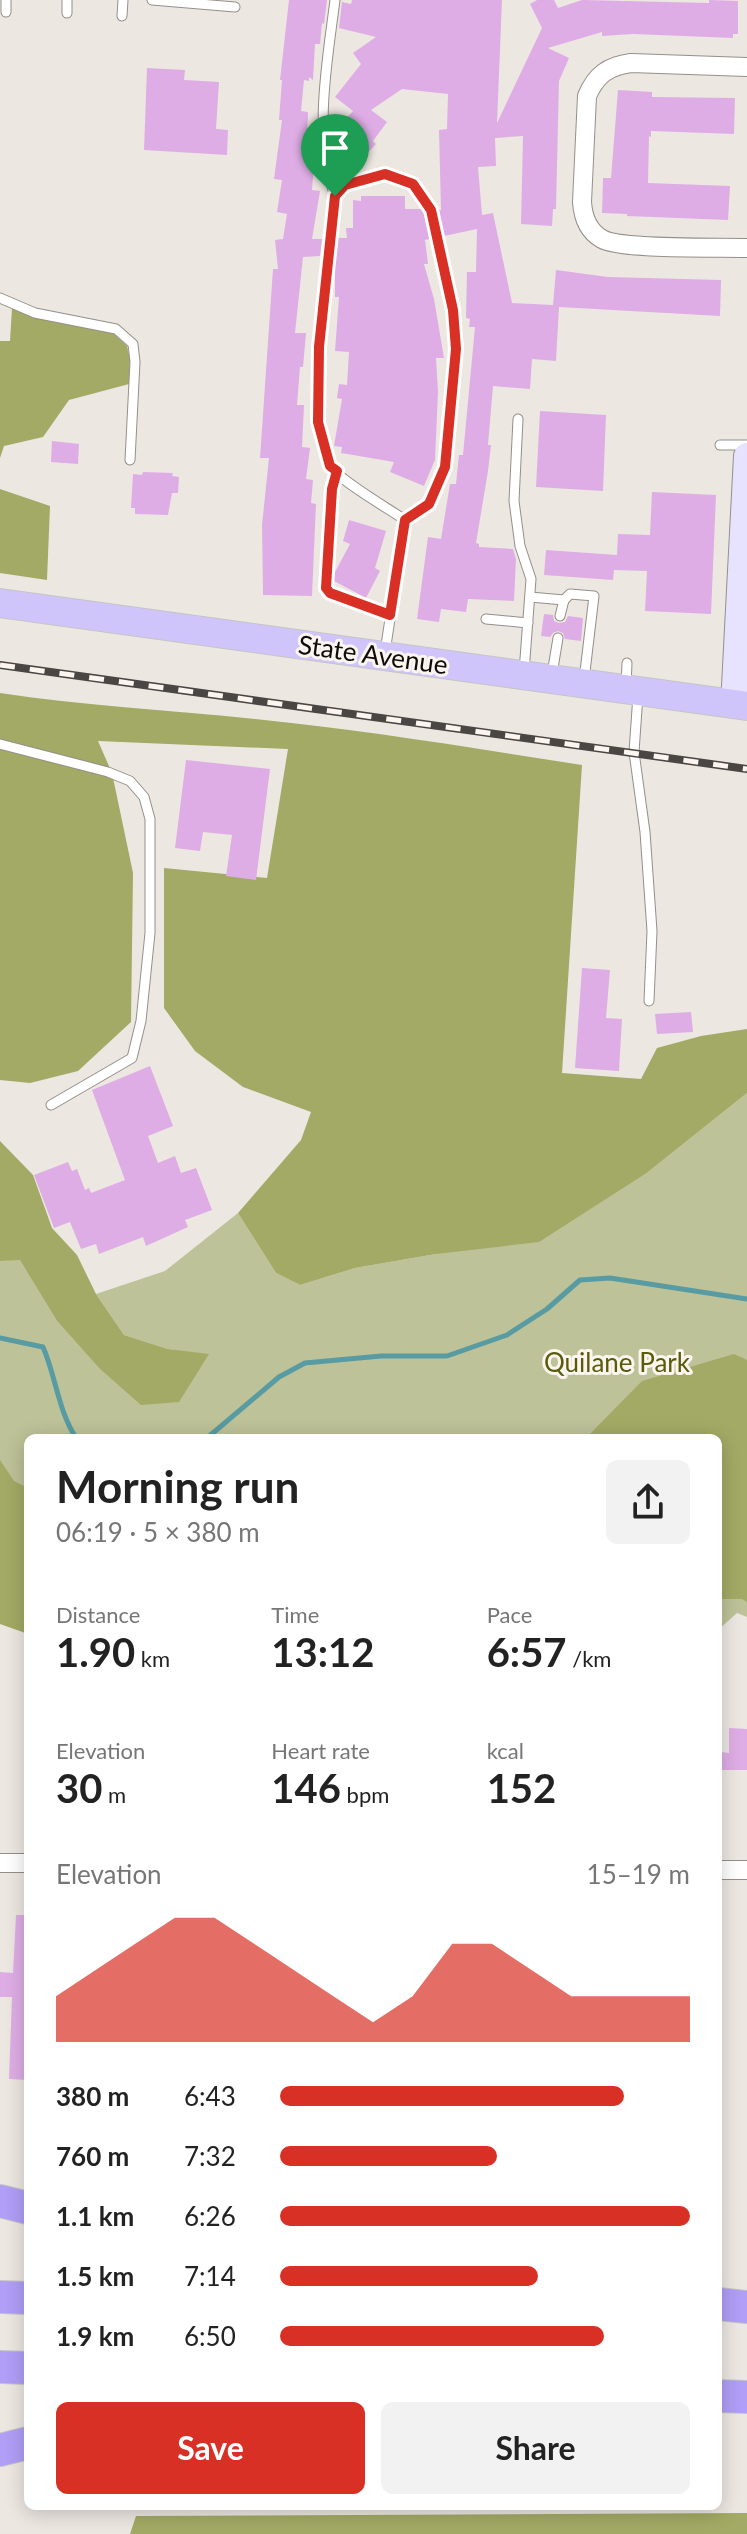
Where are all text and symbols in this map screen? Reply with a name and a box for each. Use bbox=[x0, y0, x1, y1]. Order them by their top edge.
pin bbox=[301, 114, 369, 196]
icon: arrive bbox=[313, 126, 357, 170]
street label: State Avenue bbox=[296, 628, 450, 680]
park label: Quilane Park bbox=[544, 1346, 691, 1378]
text: Morning run bbox=[56, 1460, 299, 1512]
button: share bbox=[606, 1460, 690, 1544]
text: 06:19 · 5 × 380 m bbox=[56, 1516, 260, 1548]
text: Distance bbox=[56, 1601, 140, 1628]
text: Time bbox=[271, 1601, 319, 1628]
text: Pace bbox=[487, 1601, 532, 1628]
text: 1.90 bbox=[56, 1628, 135, 1676]
text: 13:12 bbox=[271, 1628, 374, 1676]
text: 6:57 bbox=[487, 1628, 567, 1676]
text: km bbox=[135, 1645, 170, 1672]
text: /km bbox=[567, 1645, 611, 1672]
text: Elevation bbox=[56, 1737, 145, 1764]
text: Heart rate bbox=[271, 1737, 370, 1764]
text: kcal bbox=[487, 1737, 524, 1764]
text: 30 bbox=[56, 1764, 102, 1812]
text: 146 bbox=[271, 1764, 341, 1812]
text: 152 bbox=[487, 1764, 556, 1812]
text: m bbox=[102, 1781, 126, 1808]
text: bpm bbox=[341, 1781, 389, 1808]
text: Elevation bbox=[56, 1858, 162, 1890]
text: 15–19 m bbox=[587, 1858, 690, 1890]
text: 380 m bbox=[56, 2080, 129, 2112]
text: 6:43 bbox=[184, 2080, 236, 2112]
text: 760 m bbox=[56, 2140, 129, 2172]
text: 7:32 bbox=[184, 2140, 236, 2172]
text: 1.1 km bbox=[56, 2200, 134, 2232]
text: 6:26 bbox=[184, 2200, 236, 2232]
text: 1.5 km bbox=[56, 2260, 134, 2292]
text: 7:14 bbox=[184, 2260, 236, 2292]
text: 1.9 km bbox=[56, 2320, 134, 2352]
text: 6:50 bbox=[184, 2320, 236, 2352]
button: Save bbox=[56, 2402, 365, 2494]
button: Share bbox=[381, 2402, 690, 2494]

